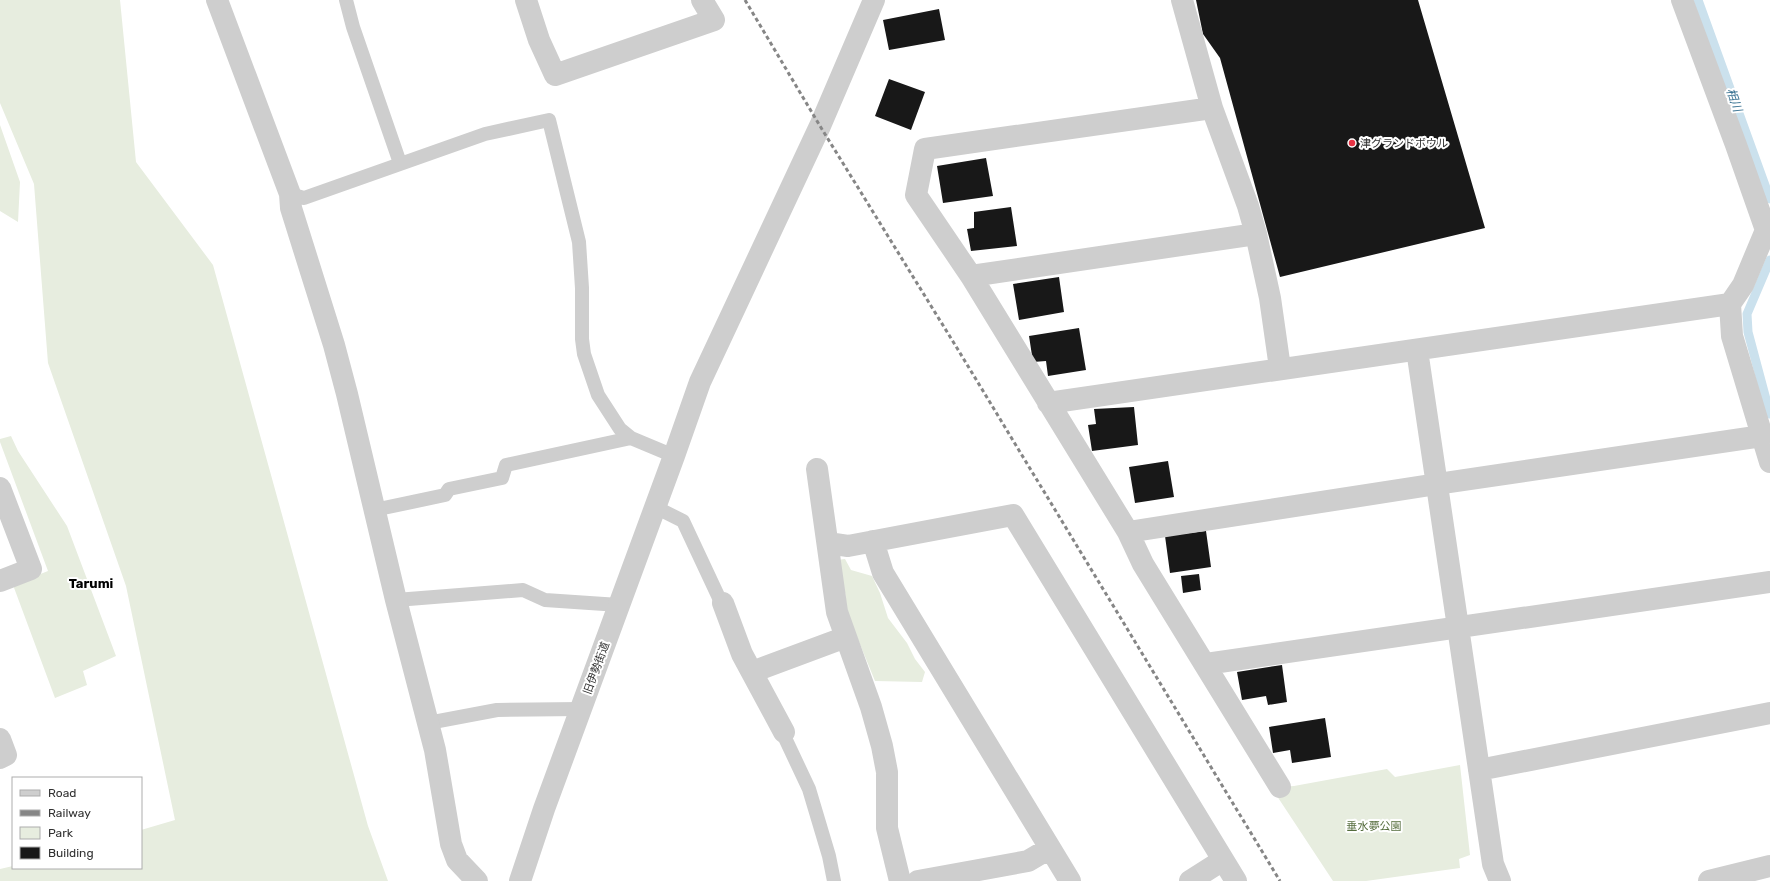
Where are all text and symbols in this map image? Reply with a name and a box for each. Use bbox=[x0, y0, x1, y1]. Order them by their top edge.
water label: 相川 bbox=[1723, 86, 1745, 116]
place label: 津グランドボウル bbox=[1360, 137, 1448, 150]
marker: 津グランドボウル bbox=[1347, 138, 1357, 148]
district label: Tarumi bbox=[69, 576, 113, 591]
street label: 旧伊勢街道 bbox=[581, 640, 612, 696]
legend bbox=[12, 777, 142, 869]
text: Road bbox=[48, 786, 76, 800]
text: Railway bbox=[48, 806, 91, 820]
park label: 垂水夢公園 bbox=[1347, 820, 1402, 833]
text: Park bbox=[48, 826, 74, 840]
text: Building bbox=[48, 846, 94, 860]

